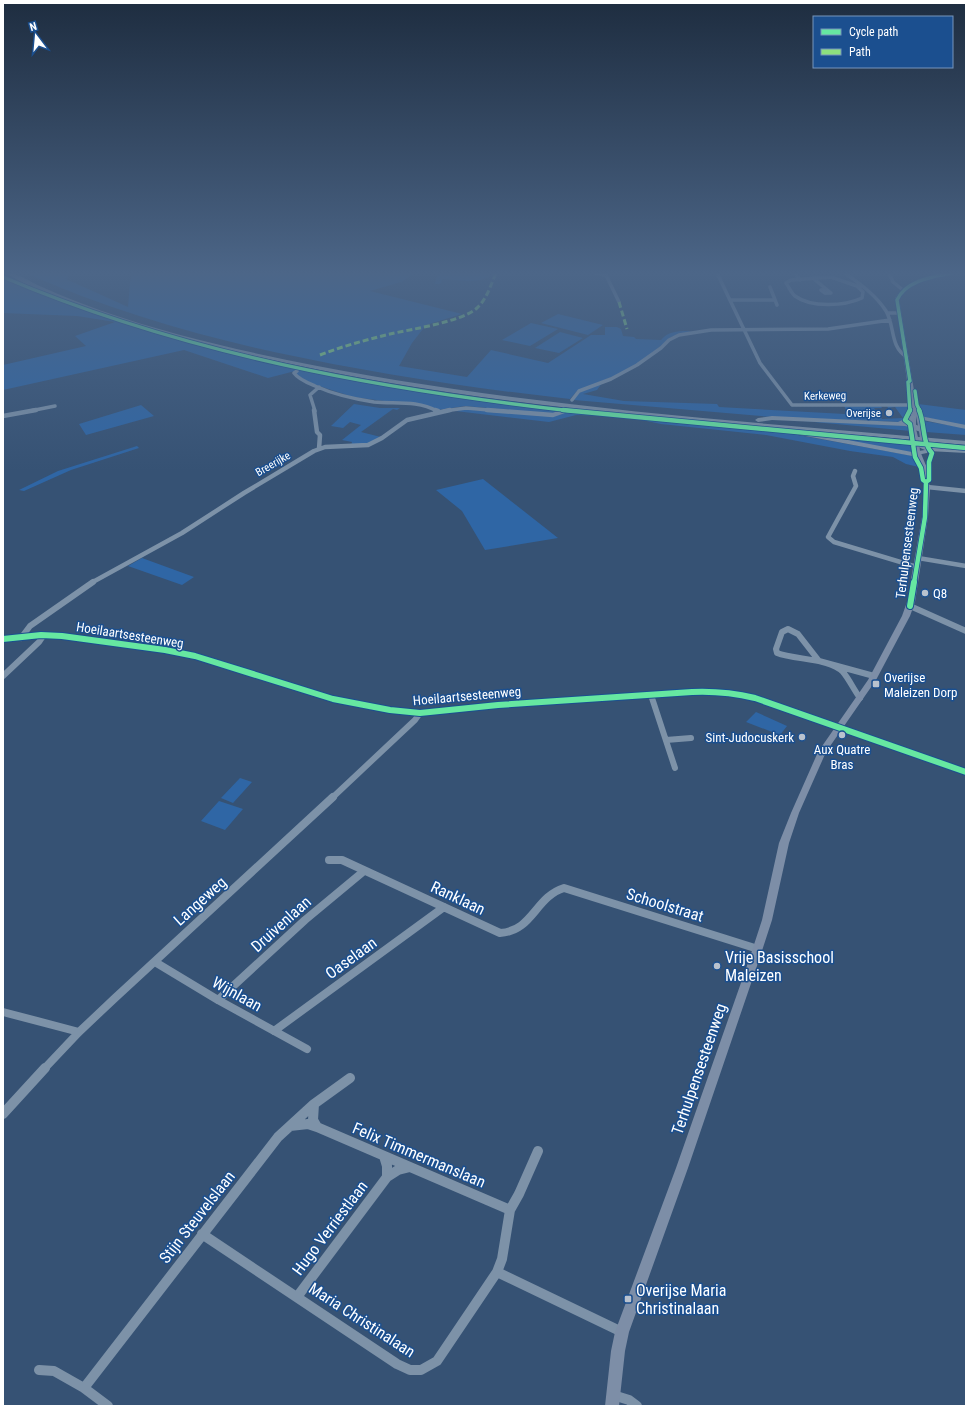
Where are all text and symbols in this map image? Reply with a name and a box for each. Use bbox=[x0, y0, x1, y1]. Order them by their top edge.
north arrow bbox=[16, 16, 56, 56]
legend bbox=[813, 16, 953, 68]
text: N bbox=[28, 20, 39, 34]
text: Cycle path bbox=[849, 25, 899, 39]
text: Path bbox=[849, 45, 871, 59]
street label: Kerkeweg bbox=[804, 389, 846, 403]
place label: Overijse bbox=[846, 407, 881, 420]
marker: Overijse bbox=[884, 408, 894, 418]
street label: Breerijke bbox=[253, 449, 293, 479]
street label: Terhulpensesteenweg bbox=[893, 487, 921, 599]
place label: Q8 bbox=[933, 586, 947, 601]
marker: Q8 bbox=[920, 588, 930, 598]
street label: Hoeilaartsesteenweg bbox=[75, 619, 185, 651]
place label: Overijse Maleizen Dorp bbox=[884, 670, 957, 700]
marker: Overijse Maleizen Dorp bbox=[871, 679, 881, 689]
street label: Hoeilaartsesteenweg bbox=[412, 684, 522, 708]
place label: Sint-Judocuskerk bbox=[706, 730, 794, 745]
marker: Aux Quatre Bras bbox=[837, 730, 847, 740]
marker: Sint-Judocuskerk bbox=[797, 732, 807, 742]
place label: Aux Quatre Bras bbox=[814, 742, 870, 772]
street label: Langeweg bbox=[170, 872, 230, 930]
street label: Ranklaan bbox=[428, 877, 488, 919]
street label: Schoolstraat bbox=[624, 884, 706, 926]
street label: Druivenlaan bbox=[247, 892, 315, 956]
street label: Oaselaan bbox=[322, 933, 380, 983]
place label: Vrije Basisschool Maleizen bbox=[725, 948, 834, 985]
marker: Vrije Basisschool Maleizen bbox=[712, 961, 722, 971]
street label: Wijnlaan bbox=[209, 973, 265, 1015]
street label: Terhulpensesteenweg bbox=[668, 1001, 730, 1137]
street label: Felix Timmermanslaan bbox=[350, 1118, 488, 1192]
street label: Stijn Steuvelslaan bbox=[155, 1167, 239, 1267]
street label: Hugo Verriestlaan bbox=[288, 1177, 372, 1279]
street label: Maria Christinalaan bbox=[305, 1279, 419, 1361]
place label: Overijse Maria Christinalaan bbox=[636, 1281, 726, 1318]
marker: Overijse Maria Christinalaan bbox=[623, 1294, 633, 1304]

